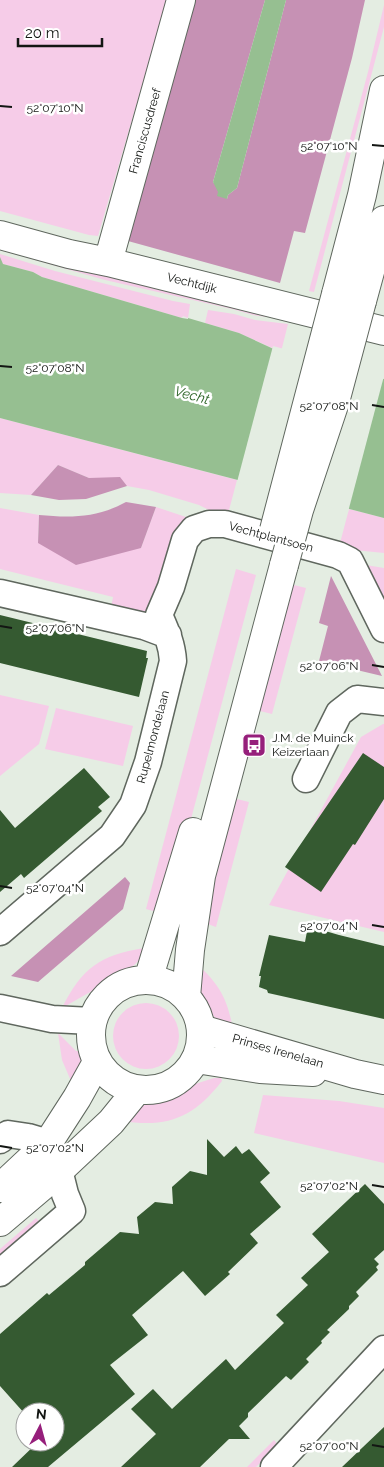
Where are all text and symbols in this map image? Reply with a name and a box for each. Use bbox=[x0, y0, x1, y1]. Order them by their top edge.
scale bar bbox=[18, 15, 101, 47]
text: 20 m bbox=[25, 24, 60, 42]
street label: Franciscusdreef bbox=[126, 86, 164, 175]
text: 52°07'10"N bbox=[27, 101, 83, 115]
text: 52°07'10"N bbox=[301, 139, 357, 153]
street label: Vechtdijk bbox=[166, 270, 219, 296]
text: 52°07'08"N bbox=[26, 361, 84, 375]
water label: Vecht bbox=[173, 383, 212, 407]
text: 52°07'08"N bbox=[300, 399, 358, 413]
street label: Vechtplantsoen bbox=[227, 519, 315, 555]
text: 52°07'06"N bbox=[26, 621, 84, 635]
text: 52°07'06"N bbox=[300, 659, 358, 673]
street label: Rupelmondelaan bbox=[134, 689, 172, 785]
place label: J.M. de Muinck Keizerlaan bbox=[272, 731, 354, 759]
bus stop icon: J.M. de Muinck Keizerlaan bbox=[241, 732, 267, 758]
text: 52°07'04"N bbox=[26, 881, 84, 895]
text: 52°07'04"N bbox=[300, 919, 358, 933]
street label: Prinses Irenelaan bbox=[231, 1031, 325, 1071]
text: 52°07'02"N bbox=[26, 1141, 84, 1155]
text: 52°07'02"N bbox=[300, 1179, 358, 1193]
north arrow bbox=[15, 1402, 65, 1452]
text: N bbox=[35, 1406, 48, 1423]
text: 52°07'00"N bbox=[300, 1439, 359, 1453]

